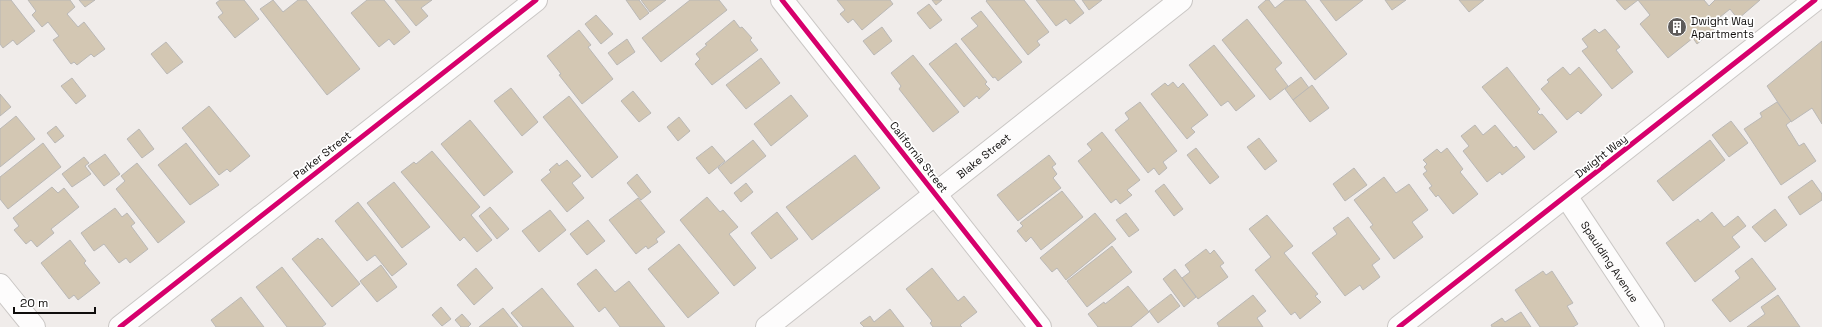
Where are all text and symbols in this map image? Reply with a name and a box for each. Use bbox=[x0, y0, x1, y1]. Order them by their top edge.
place label: Dwight Way Apartments bbox=[1691, 14, 1754, 41]
building icon: Dwight Way Apartments bbox=[1666, 16, 1688, 38]
street label: California Street bbox=[887, 119, 951, 195]
street label: Parker Street bbox=[290, 128, 354, 182]
street label: Blake Street bbox=[954, 130, 1013, 182]
street label: Dwight Way bbox=[1572, 131, 1630, 181]
street label: Spaulding Avenue bbox=[1578, 219, 1642, 305]
scale bar bbox=[14, 289, 95, 315]
text: 20 m bbox=[20, 295, 48, 311]

